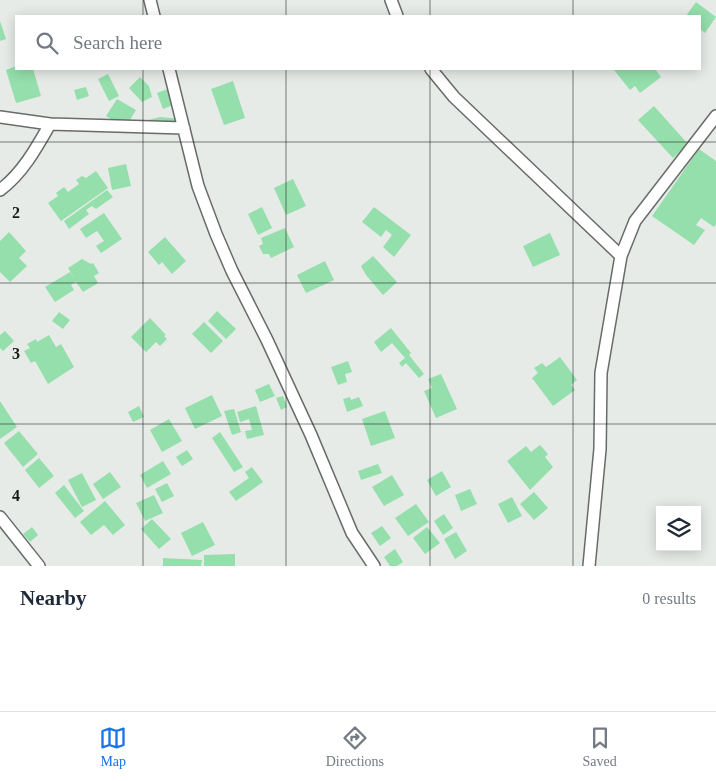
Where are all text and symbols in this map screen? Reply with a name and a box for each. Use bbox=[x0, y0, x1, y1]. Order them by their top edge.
search box bbox=[15, 15, 701, 70]
icon: search bbox=[33, 29, 61, 57]
text: Search here bbox=[73, 32, 162, 53]
text: 2 bbox=[12, 204, 20, 221]
text: 3 bbox=[12, 345, 20, 362]
text: 4 bbox=[12, 487, 20, 504]
map controls bbox=[656, 506, 701, 551]
button: layers bbox=[656, 506, 701, 551]
text: Nearby bbox=[20, 586, 87, 610]
text: 0 results bbox=[642, 590, 696, 607]
tab: Map bbox=[99, 724, 127, 770]
tab: Directions bbox=[326, 724, 384, 770]
tab: Saved bbox=[583, 724, 617, 770]

